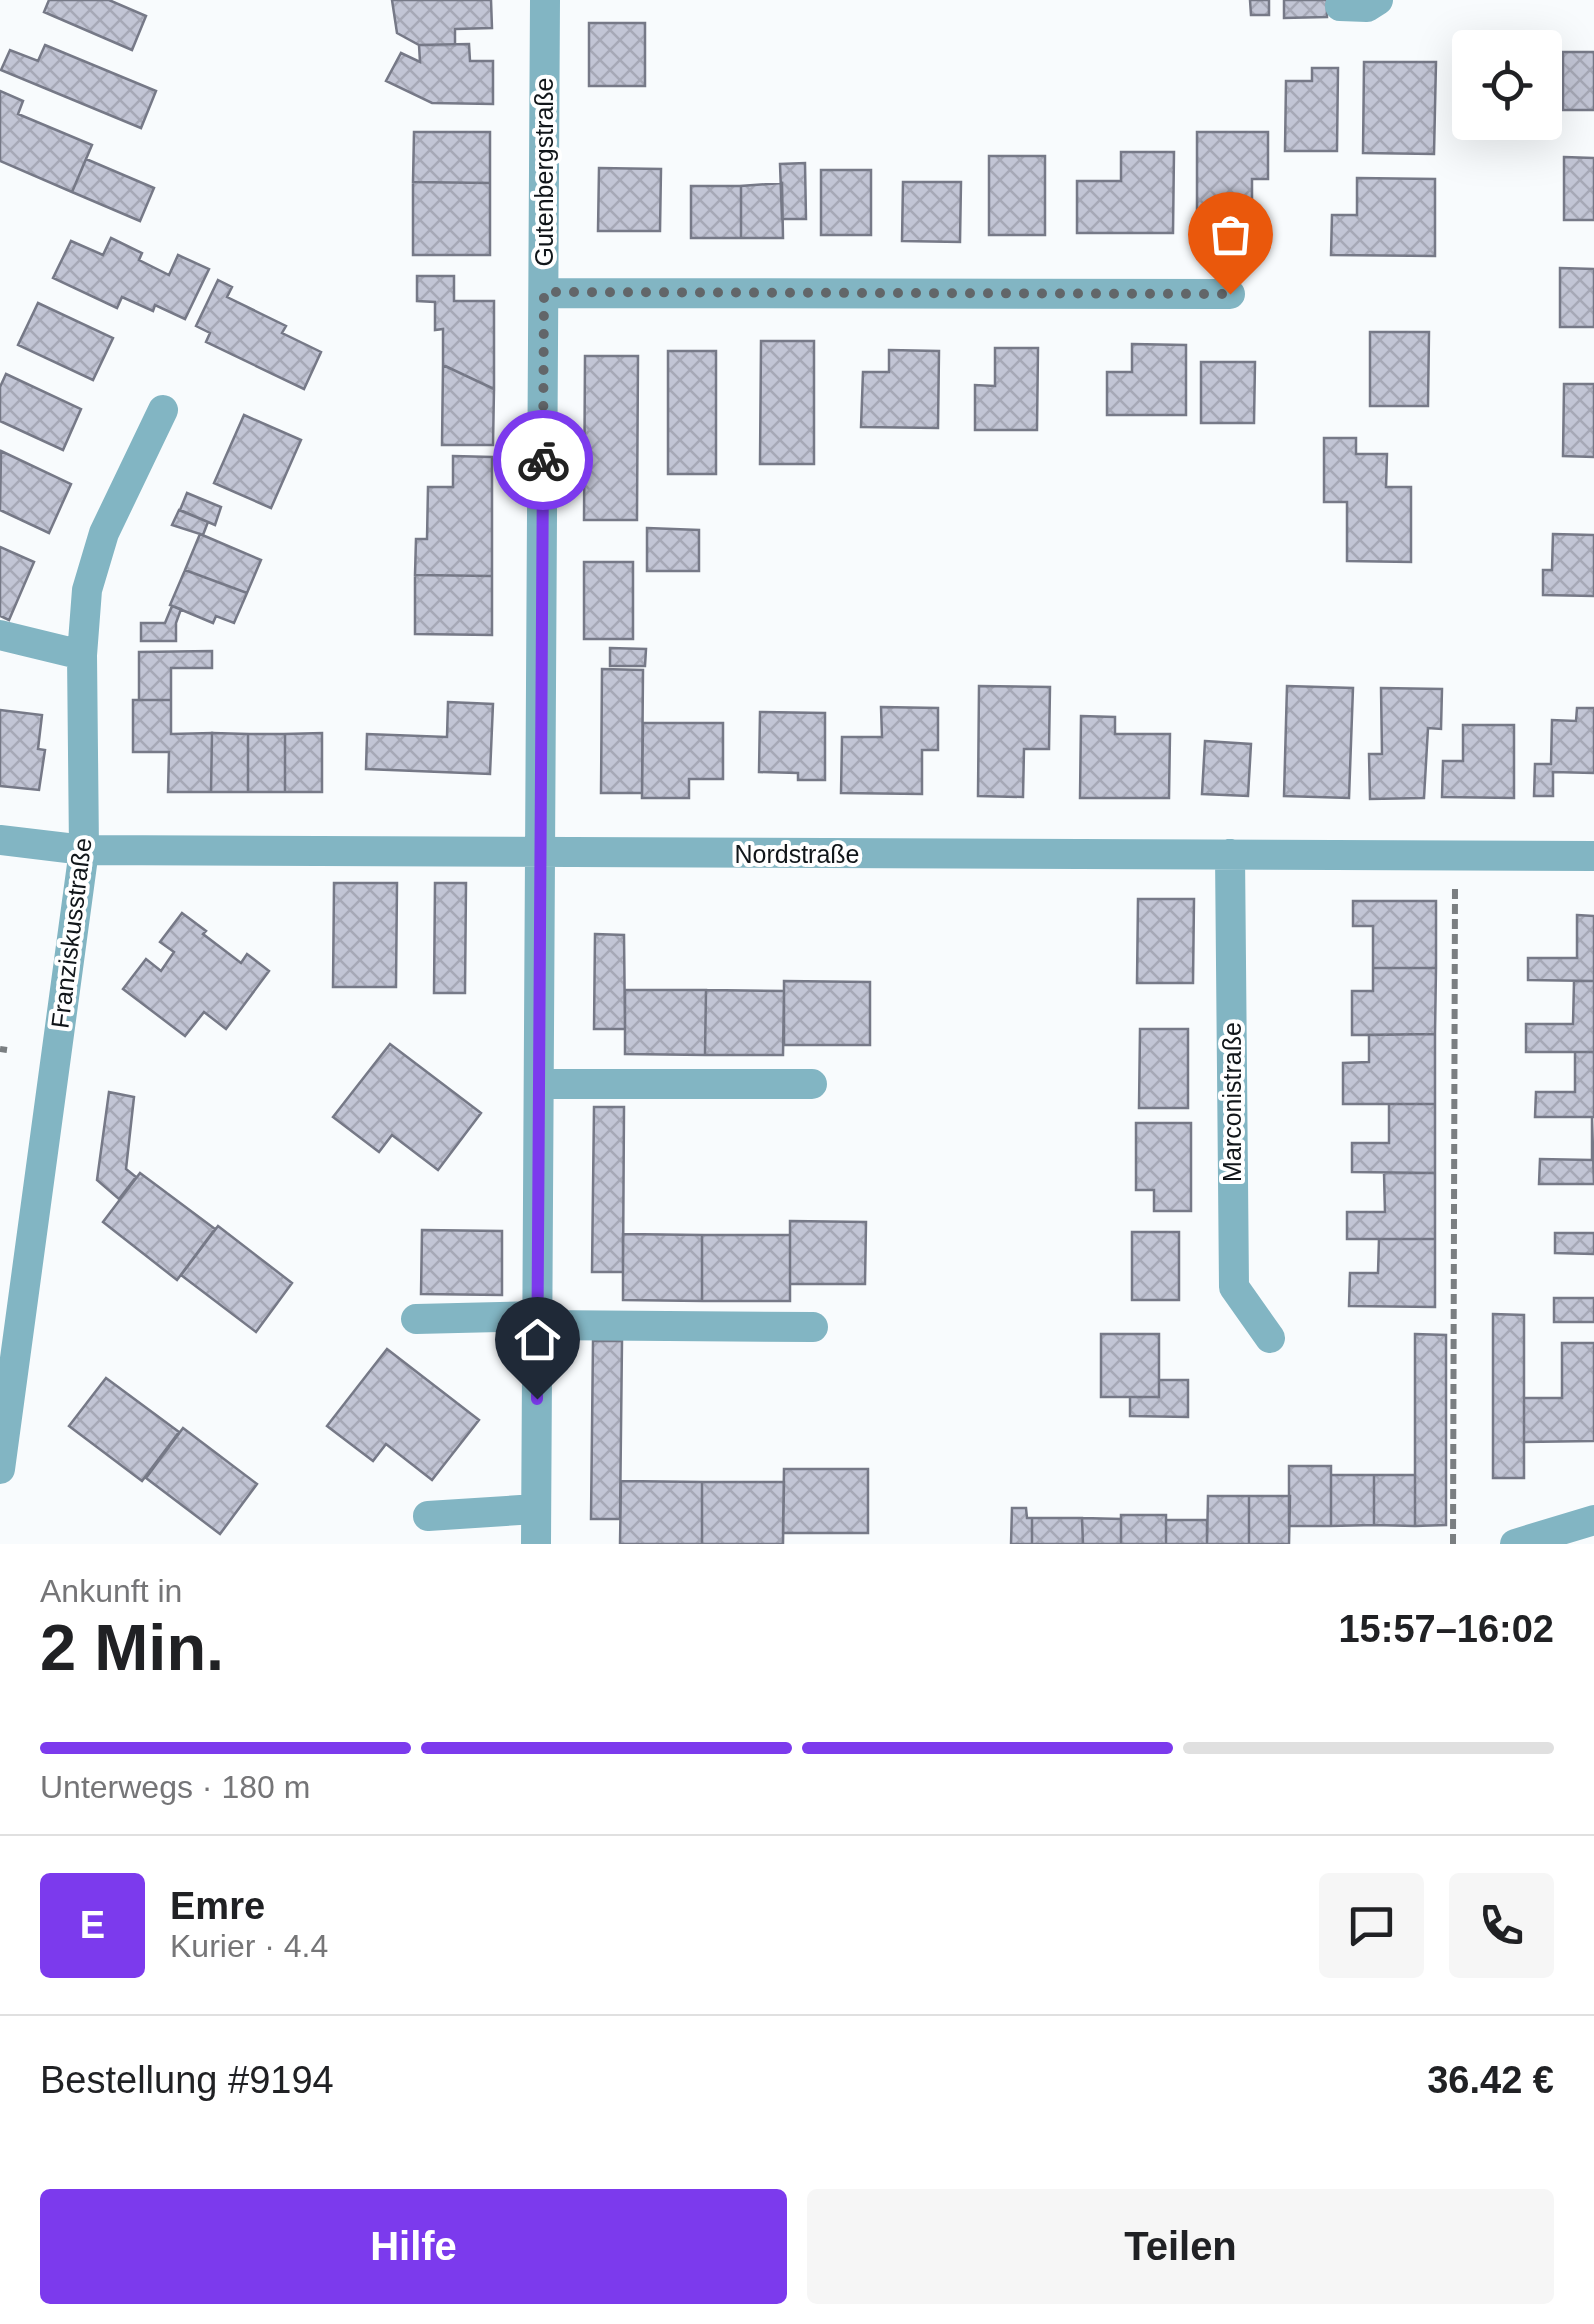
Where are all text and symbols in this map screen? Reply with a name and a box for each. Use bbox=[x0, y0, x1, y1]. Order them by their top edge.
map controls bbox=[1452, 30, 1562, 140]
button: locate bbox=[1452, 30, 1562, 140]
street label: Gutenbergstraße bbox=[530, 78, 558, 267]
pin bbox=[1188, 192, 1273, 295]
icon: bag bbox=[1203, 207, 1258, 262]
courier bbox=[493, 410, 593, 510]
icon: bike bbox=[516, 433, 571, 488]
street label: Franziskusstraße bbox=[45, 836, 97, 1030]
street label: Nordstraße bbox=[734, 840, 860, 868]
street label: Marconistraße bbox=[1218, 1022, 1246, 1182]
pin bbox=[495, 1297, 580, 1400]
icon: home bbox=[510, 1312, 565, 1367]
text: Ankunft in bbox=[40, 1573, 182, 1609]
text: 15:57–16:02 bbox=[1338, 1608, 1554, 1650]
text: 2 Min. bbox=[40, 1611, 224, 1684]
text: Unterwegs · 180 m bbox=[40, 1769, 310, 1805]
button: chat bbox=[1319, 1873, 1424, 1978]
button: phone bbox=[1449, 1873, 1554, 1978]
text: Emre bbox=[170, 1885, 265, 1927]
text: E bbox=[80, 1904, 105, 1946]
text: Kurier · 4.4 bbox=[170, 1928, 328, 1964]
text: Bestellung #9194 bbox=[40, 2059, 334, 2101]
text: 36.42 € bbox=[1427, 2059, 1554, 2101]
button: Hilfe bbox=[40, 2189, 787, 2304]
button: Teilen bbox=[807, 2189, 1554, 2304]

